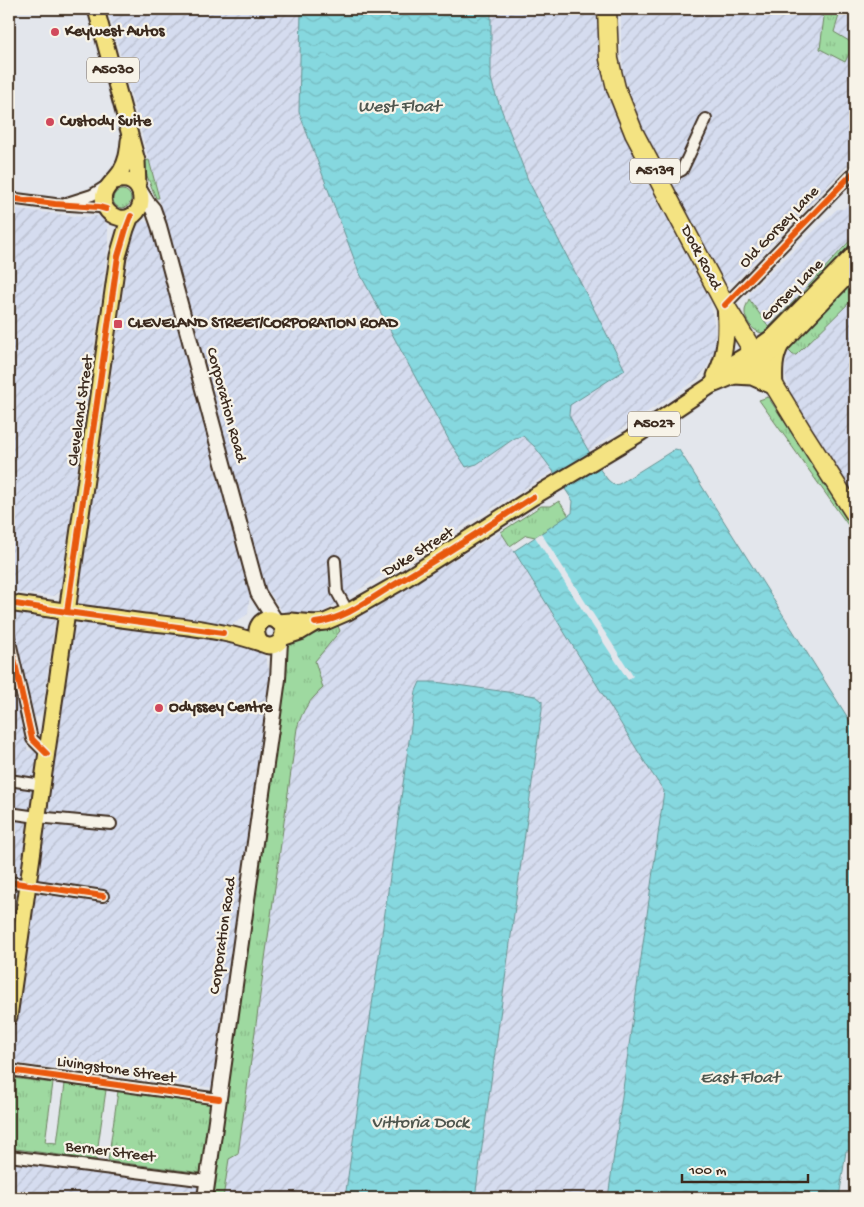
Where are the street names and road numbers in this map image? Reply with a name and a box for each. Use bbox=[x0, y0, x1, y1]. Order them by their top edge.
road number: A5030 bbox=[87, 58, 139, 82]
road number: A5139 bbox=[630, 158, 680, 184]
street label: Old Gorsey Lane bbox=[736, 182, 824, 273]
street label: Dock Road bbox=[675, 222, 726, 295]
street label: Gorsey Lane bbox=[758, 255, 829, 326]
street label: Corporation Road bbox=[201, 346, 250, 466]
street label: Cleveland Street bbox=[65, 353, 99, 468]
road number: A5027 bbox=[628, 412, 680, 436]
street label: Duke Street bbox=[379, 523, 459, 583]
street label: Corporation Road bbox=[206, 875, 242, 996]
street label: Livingstone Street bbox=[55, 1053, 178, 1089]
street label: Berner Street bbox=[63, 1138, 157, 1168]

